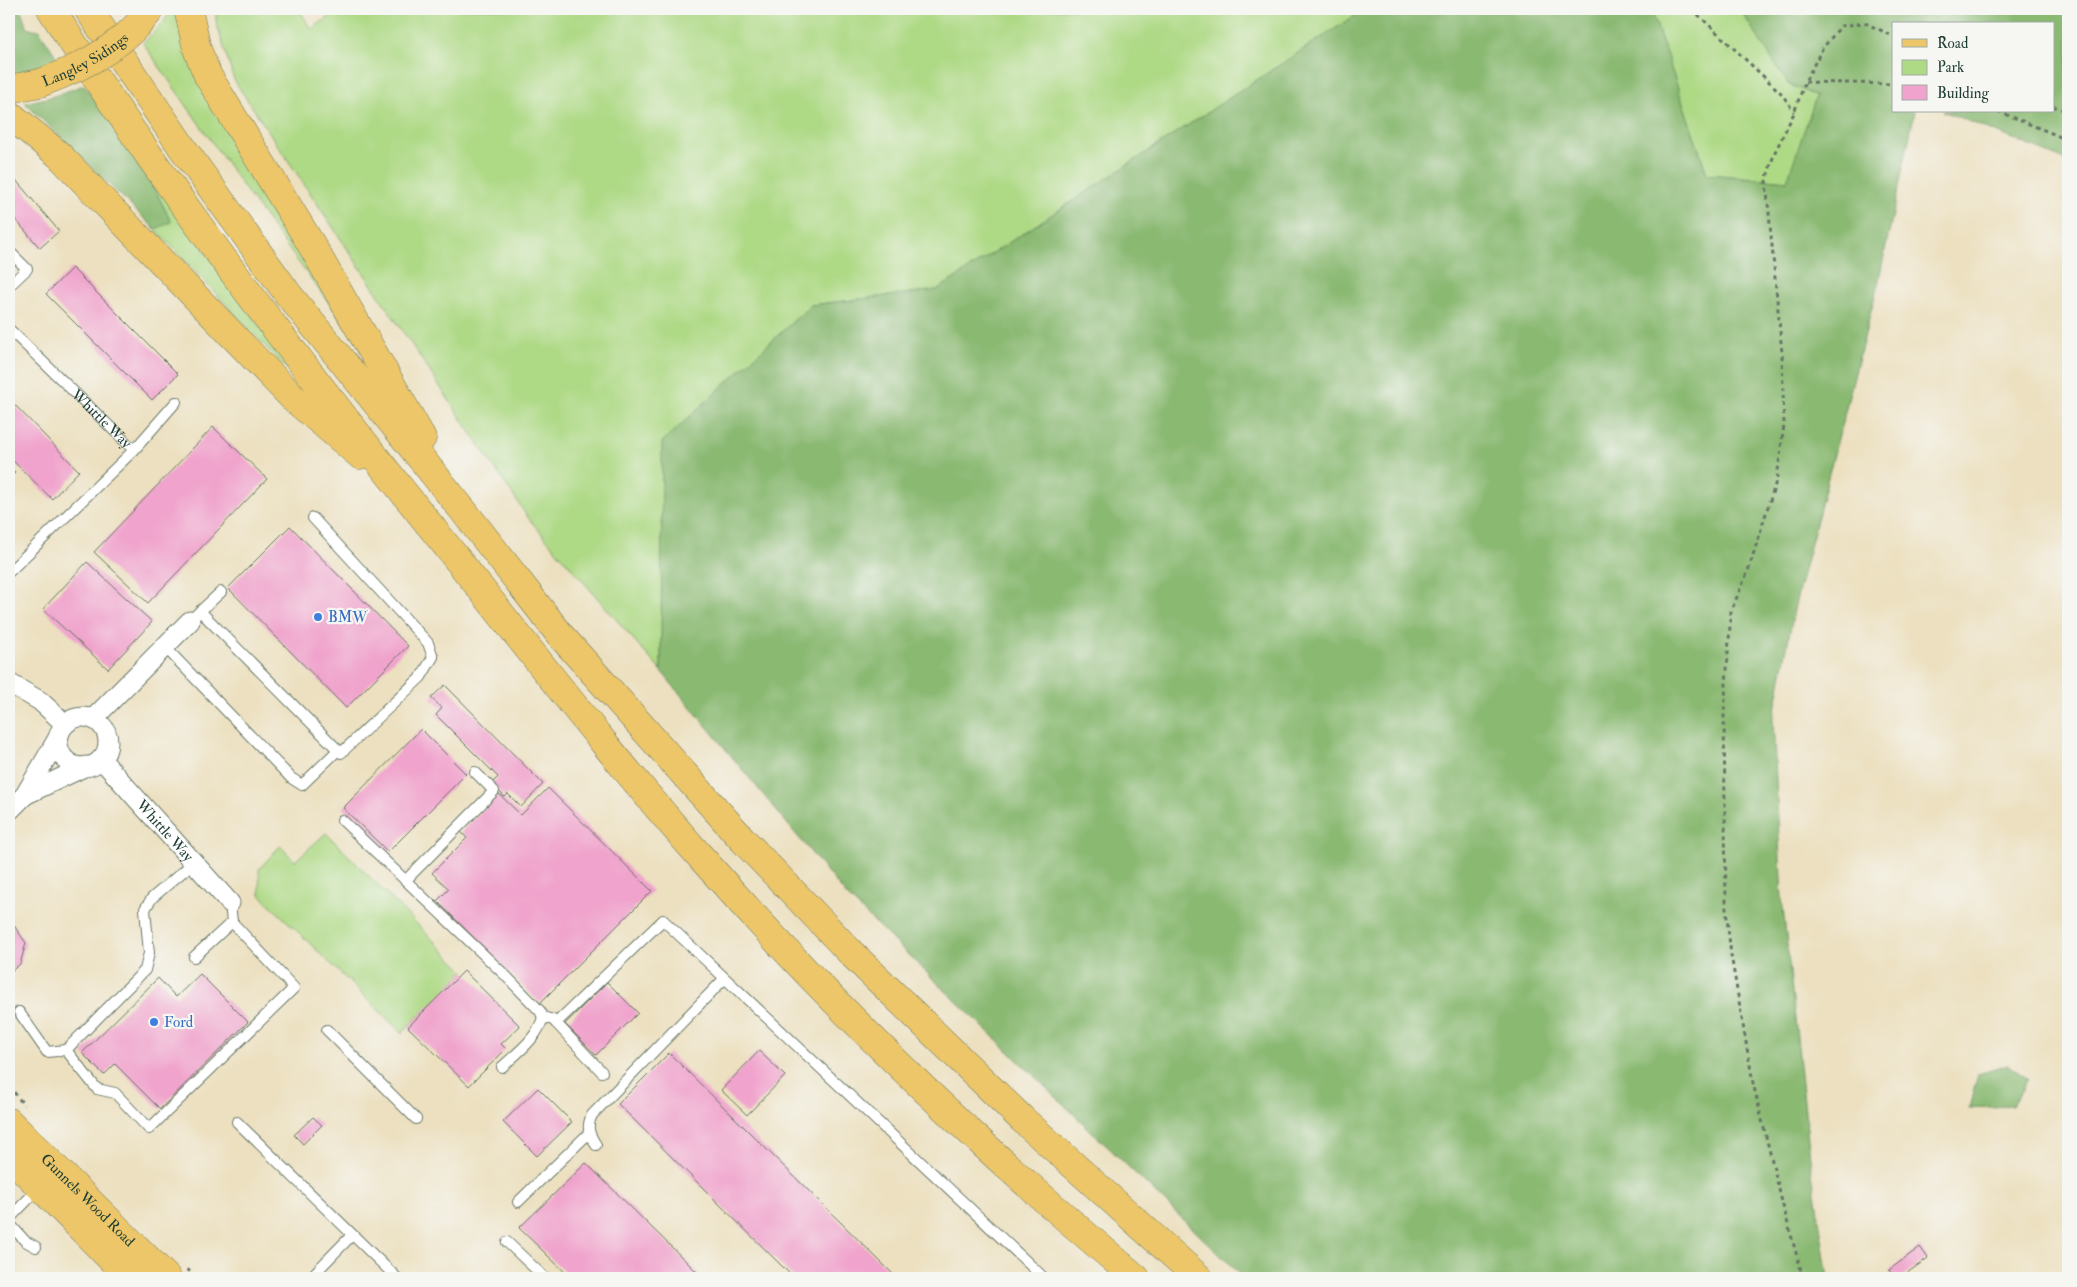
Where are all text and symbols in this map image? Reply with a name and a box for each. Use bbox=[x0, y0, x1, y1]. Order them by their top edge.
legend bbox=[1892, 22, 2054, 112]
street label: Langley Sidings bbox=[39, 28, 132, 91]
text: Road bbox=[1937, 34, 1969, 53]
text: Park bbox=[1937, 58, 1964, 77]
text: Building bbox=[1937, 84, 1989, 103]
street label: Whittle Way bbox=[67, 384, 136, 453]
place label: BMW bbox=[328, 608, 368, 627]
marker: BMW bbox=[312, 611, 324, 623]
street label: Whittle Way bbox=[132, 795, 198, 866]
place label: Ford bbox=[164, 1013, 194, 1032]
marker: Ford bbox=[148, 1016, 160, 1028]
street label: Gunnels Wood Road bbox=[37, 1149, 139, 1251]

